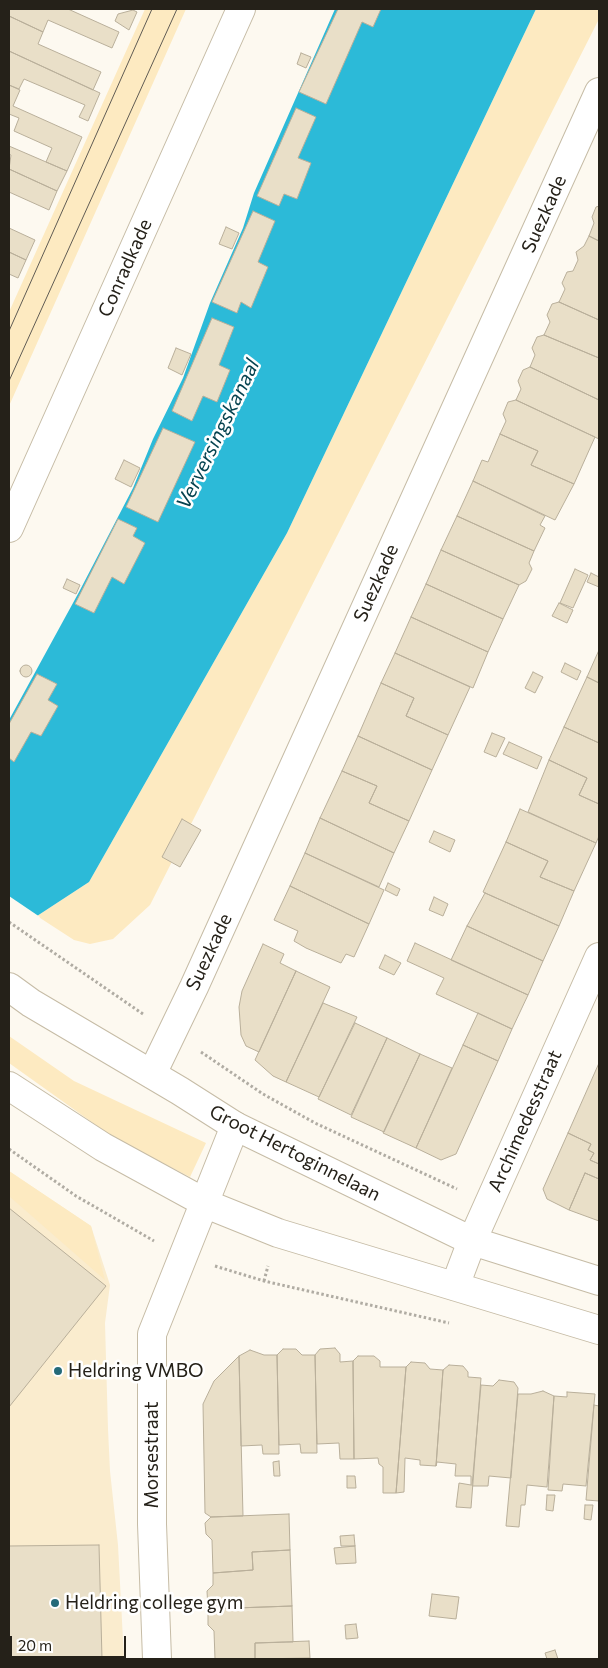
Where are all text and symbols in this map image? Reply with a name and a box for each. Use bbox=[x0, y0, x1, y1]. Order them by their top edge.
street label: Suezkade bbox=[517, 172, 571, 256]
street label: Conradkade bbox=[93, 215, 157, 321]
water label: Verversingskanaal bbox=[171, 355, 265, 513]
street label: Suezkade bbox=[349, 541, 403, 625]
street label: Suezkade bbox=[181, 910, 237, 994]
street label: Archimedesstraat bbox=[483, 1046, 567, 1196]
street label: Groot Hertoginnelaan bbox=[206, 1100, 384, 1206]
place label: Heldring VMBO bbox=[68, 1360, 204, 1382]
marker: Heldring VMBO bbox=[52, 1365, 64, 1377]
street label: Morsestraat bbox=[141, 1402, 163, 1508]
place label: Heldring college gym bbox=[65, 1592, 243, 1614]
marker: Heldring college gym bbox=[49, 1597, 61, 1609]
scale bar bbox=[12, 1626, 129, 1658]
text: 20 m bbox=[18, 1636, 52, 1654]

